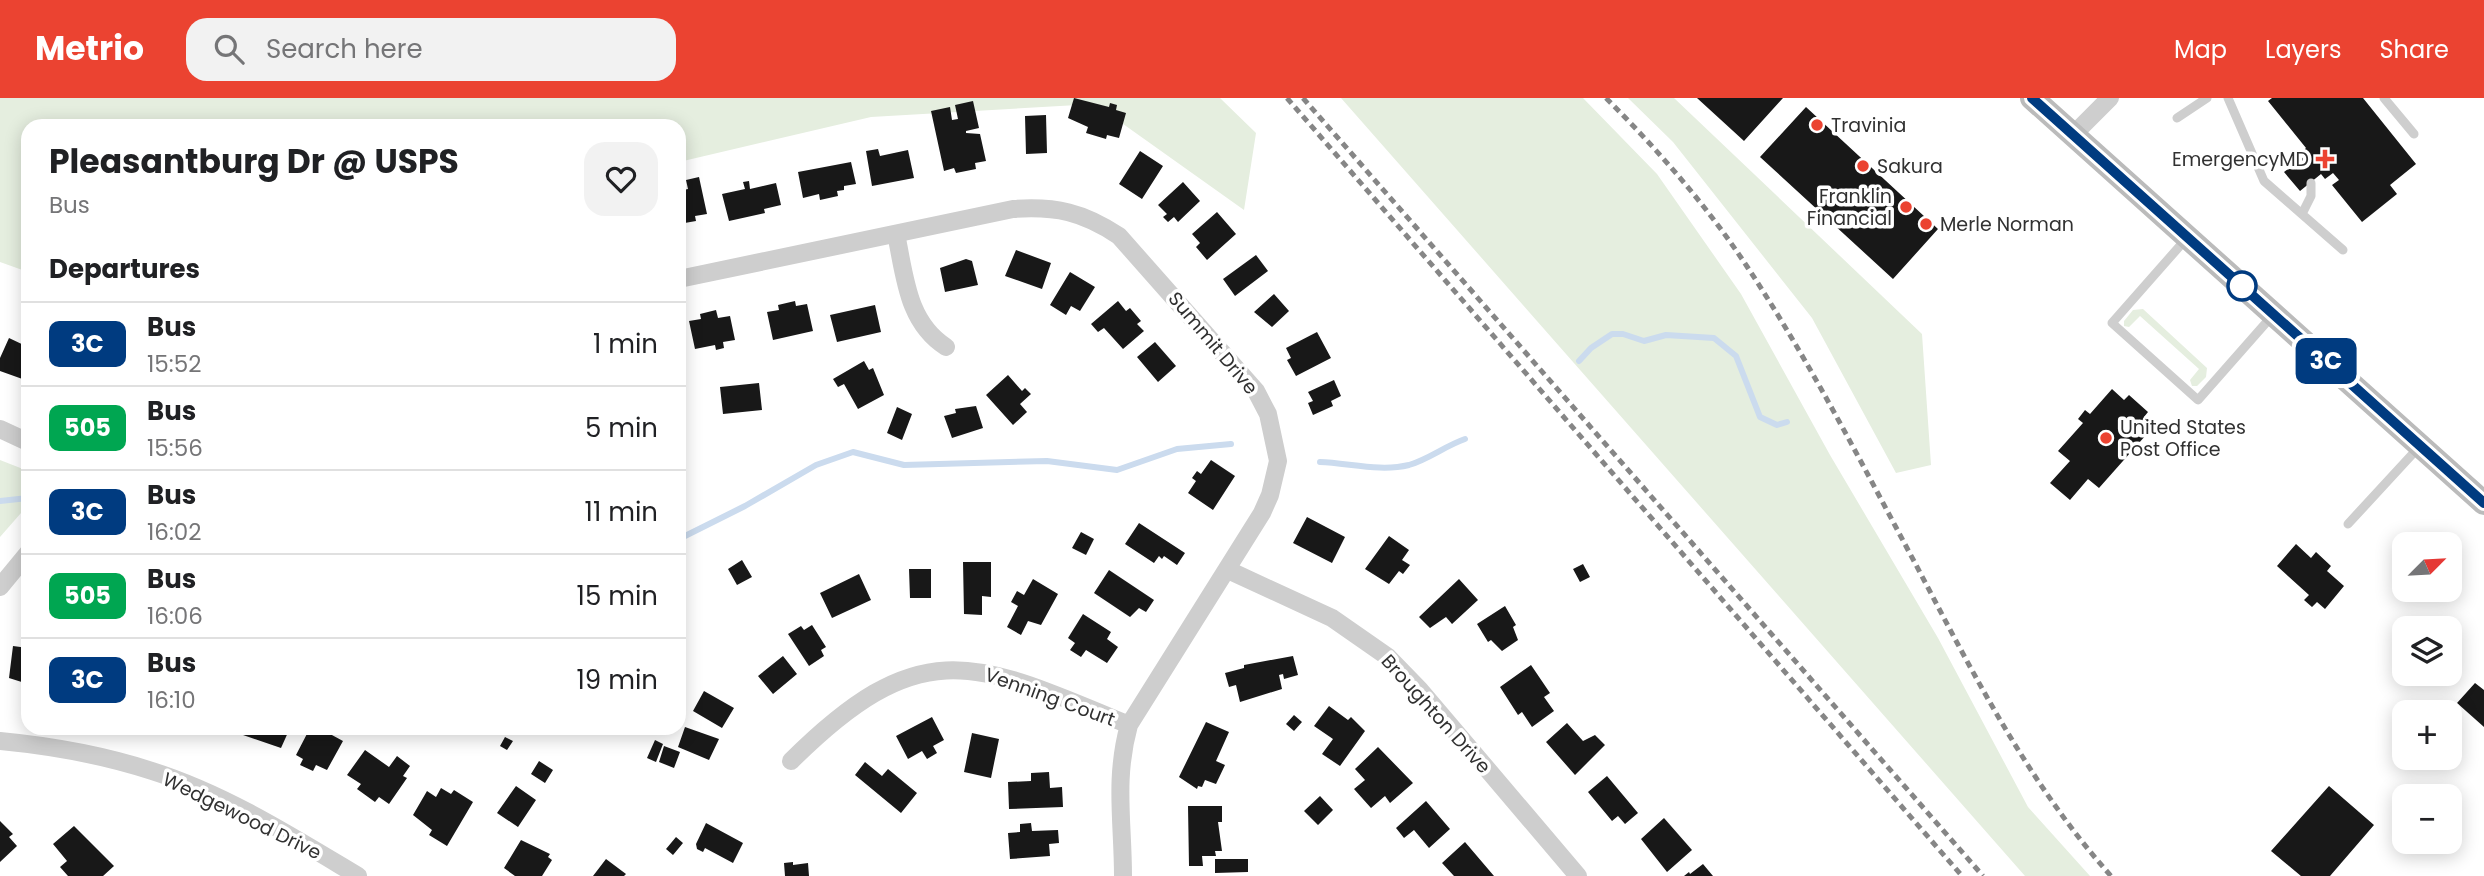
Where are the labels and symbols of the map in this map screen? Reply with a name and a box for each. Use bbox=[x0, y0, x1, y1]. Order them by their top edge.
place label: Travinia bbox=[1831, 112, 1906, 139]
marker: Travinia bbox=[1809, 117, 1825, 133]
place label: EmergencyMD bbox=[2172, 146, 2309, 173]
marker: EmergencyMD bbox=[2315, 149, 2335, 169]
place label: Sakura bbox=[1877, 153, 1943, 180]
marker: Sakura bbox=[1855, 158, 1871, 174]
place label: Franklin Financial bbox=[1807, 183, 1892, 232]
marker: Franklin Financial bbox=[1898, 199, 1914, 215]
place label: Merle Norman bbox=[1940, 211, 2074, 238]
marker: Merle Norman bbox=[1918, 216, 1934, 232]
unlabelled marker bbox=[2227, 271, 2257, 301]
street label: Summit Drive bbox=[1162, 286, 1264, 400]
line badge: 3C bbox=[2294, 338, 2358, 384]
place label: United States Post Office bbox=[2120, 414, 2246, 463]
marker: United States Post Office bbox=[2098, 430, 2114, 446]
north arrow bbox=[2392, 532, 2462, 602]
street label: Broughton Drive bbox=[1375, 648, 1497, 780]
street label: Venning Court bbox=[981, 661, 1119, 733]
street label: Wedgewood Drive bbox=[158, 766, 326, 866]

